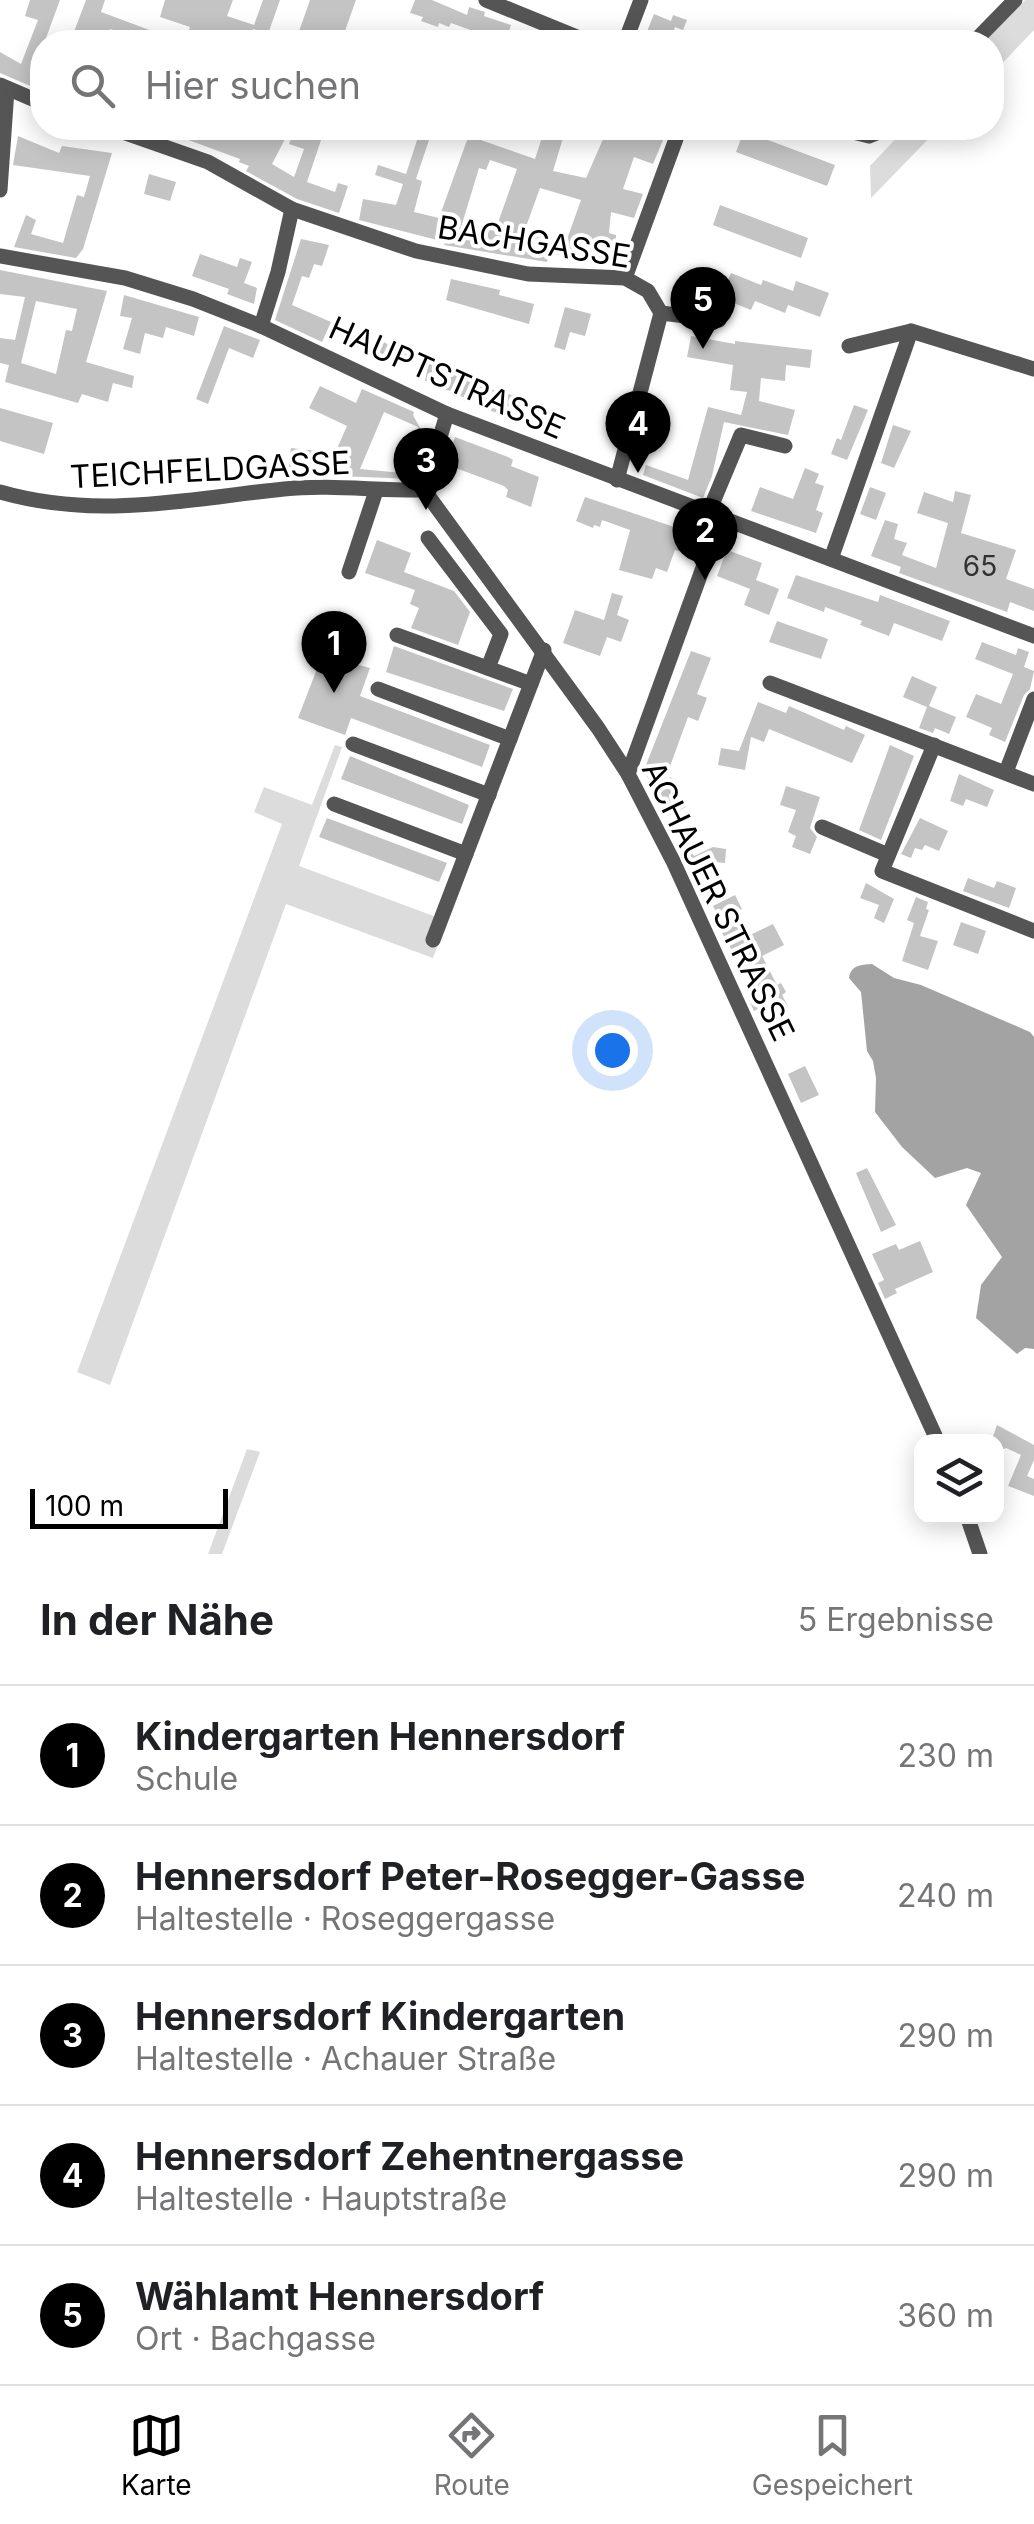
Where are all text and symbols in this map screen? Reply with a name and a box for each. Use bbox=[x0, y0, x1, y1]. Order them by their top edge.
search box bbox=[30, 30, 1004, 140]
icon: search bbox=[65, 58, 120, 113]
text: Hier suchen bbox=[145, 62, 361, 108]
street label: BACHGASSE bbox=[435, 207, 633, 276]
pin: 5 bbox=[670, 266, 736, 349]
street label: HAUPTSTRASSE bbox=[323, 308, 571, 447]
pin: 4 bbox=[606, 390, 670, 473]
pin: 3 bbox=[394, 428, 458, 510]
street label: TEICHFELDGASSE bbox=[69, 443, 351, 496]
pin: 2 bbox=[672, 498, 738, 580]
house number: 65 bbox=[963, 549, 997, 583]
pin: 1 bbox=[302, 610, 366, 693]
street label: ACHAUER STRASSE bbox=[634, 755, 803, 1047]
your location bbox=[587, 1025, 638, 1076]
map controls bbox=[914, 1434, 1004, 1524]
button: layers bbox=[914, 1434, 1004, 1524]
scale bar bbox=[30, 1484, 228, 1528]
text: 100 m bbox=[45, 1489, 124, 1523]
text: In der Nähe bbox=[40, 1594, 274, 1645]
text: 5 Ergebnisse bbox=[798, 1600, 994, 1639]
text: Kindergarten Hennersdorf bbox=[135, 1713, 625, 1759]
text: 1 bbox=[66, 1736, 79, 1775]
text: 230 m bbox=[898, 1736, 994, 1775]
text: Schule bbox=[135, 1759, 238, 1798]
text: Hennersdorf Peter-Rosegger-Gasse bbox=[135, 1853, 805, 1899]
text: 2 bbox=[62, 1876, 83, 1915]
text: 240 m bbox=[897, 1876, 994, 1915]
text: Haltestelle · Roseggergasse bbox=[135, 1899, 555, 1938]
text: Hennersdorf Kindergarten bbox=[135, 1993, 625, 2039]
text: 3 bbox=[62, 2016, 83, 2055]
text: 290 m bbox=[897, 2016, 994, 2055]
text: Haltestelle · Achauer Straße bbox=[135, 2039, 556, 2078]
text: Hennersdorf Zehentnergasse bbox=[135, 2133, 684, 2179]
text: 4 bbox=[62, 2156, 83, 2195]
text: 290 m bbox=[897, 2156, 994, 2195]
text: Haltestelle · Hauptstraße bbox=[135, 2179, 507, 2218]
text: Wählamt Hennersdorf bbox=[135, 2273, 544, 2319]
text: 5 bbox=[62, 2296, 83, 2335]
text: 360 m bbox=[897, 2296, 994, 2335]
text: Ort · Bachgasse bbox=[135, 2319, 376, 2358]
tab: Karte bbox=[121, 2408, 192, 2502]
tab: Route bbox=[434, 2408, 510, 2502]
tab: Gespeichert bbox=[752, 2408, 913, 2502]

